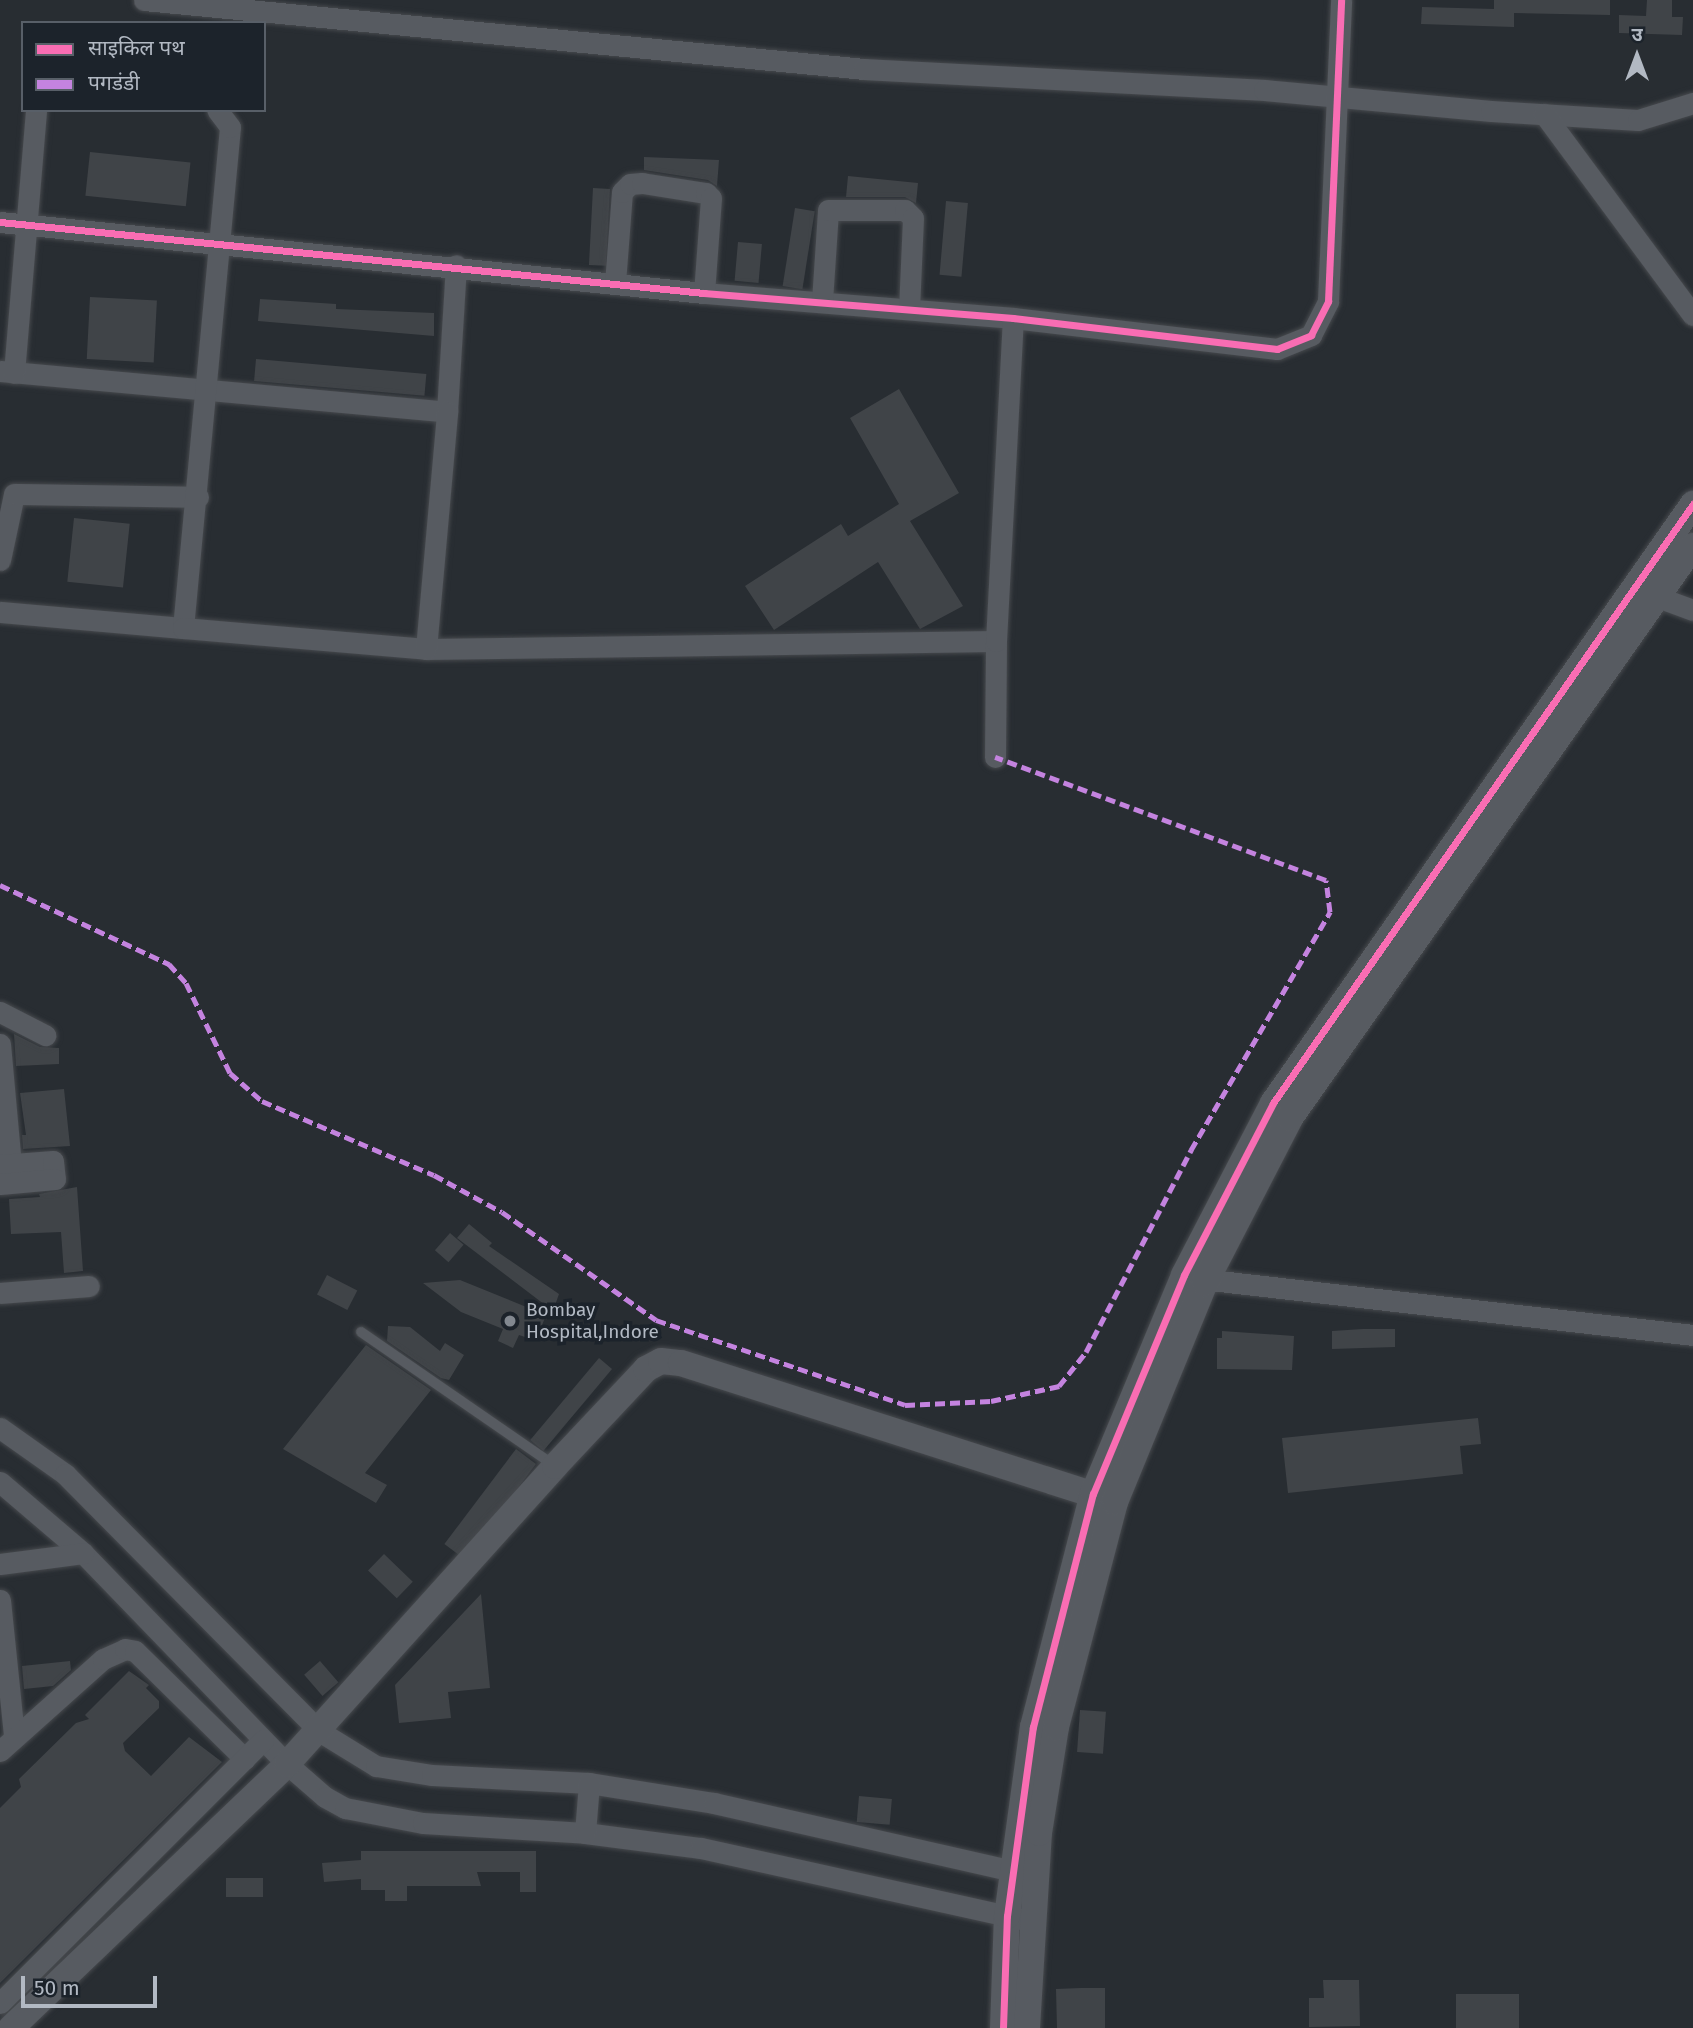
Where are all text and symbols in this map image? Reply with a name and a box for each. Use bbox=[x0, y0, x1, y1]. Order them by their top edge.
legend bbox=[21, 21, 266, 112]
north arrow bbox=[1602, 21, 1672, 91]
text: उ bbox=[1631, 23, 1643, 46]
text: साइकिल पथ bbox=[88, 35, 185, 61]
text: पगडंडी bbox=[88, 70, 140, 96]
place label: Bombay Hospital,Indore bbox=[526, 1299, 659, 1343]
marker: Bombay Hospital,Indore bbox=[500, 1311, 520, 1331]
scale bar bbox=[24, 1962, 161, 2006]
text: 50 m bbox=[34, 1975, 80, 2001]

